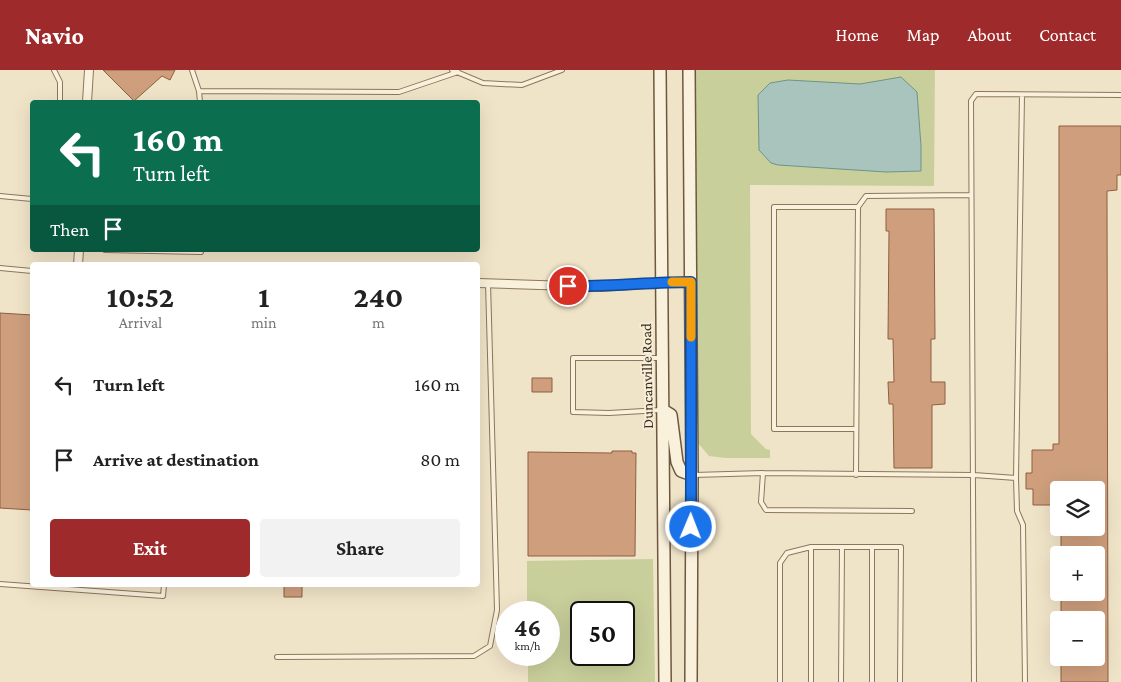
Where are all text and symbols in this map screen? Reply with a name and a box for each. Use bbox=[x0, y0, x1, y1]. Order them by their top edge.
text: Navio bbox=[25, 22, 84, 49]
text: Home bbox=[836, 25, 879, 45]
text: Map bbox=[907, 25, 939, 45]
text: About bbox=[967, 25, 1011, 45]
text: Contact bbox=[1039, 25, 1096, 45]
icon: left bbox=[50, 120, 115, 185]
text: 160 m bbox=[133, 120, 223, 159]
text: Turn left bbox=[133, 161, 210, 186]
icon: arrive bbox=[99, 215, 127, 243]
text: Then bbox=[50, 219, 89, 240]
pin bbox=[547, 265, 589, 307]
icon: arrive bbox=[554, 272, 582, 300]
text: 10:52 bbox=[107, 280, 174, 313]
text: 1 bbox=[258, 280, 269, 313]
text: 240 bbox=[353, 280, 403, 313]
text: Arrival bbox=[119, 314, 162, 331]
text: min bbox=[251, 314, 277, 331]
text: m bbox=[372, 314, 385, 331]
street label: Duncanville Road bbox=[638, 323, 656, 429]
icon: left bbox=[50, 371, 78, 399]
text: Turn left bbox=[93, 374, 165, 395]
text: 160 m bbox=[414, 374, 460, 395]
icon: arrive bbox=[50, 446, 78, 474]
text: Arrive at destination bbox=[93, 449, 259, 470]
text: 80 m bbox=[420, 449, 460, 470]
map controls bbox=[1050, 481, 1105, 666]
button: layers bbox=[1050, 481, 1105, 536]
position arrow bbox=[664, 500, 716, 552]
button: Exit bbox=[50, 519, 250, 577]
button: Share bbox=[260, 519, 460, 577]
button: + bbox=[1050, 546, 1105, 601]
speed limit sign: 50 bbox=[570, 601, 635, 666]
button: − bbox=[1050, 611, 1105, 666]
text: 46 bbox=[514, 614, 541, 641]
text: km/h bbox=[515, 639, 540, 653]

